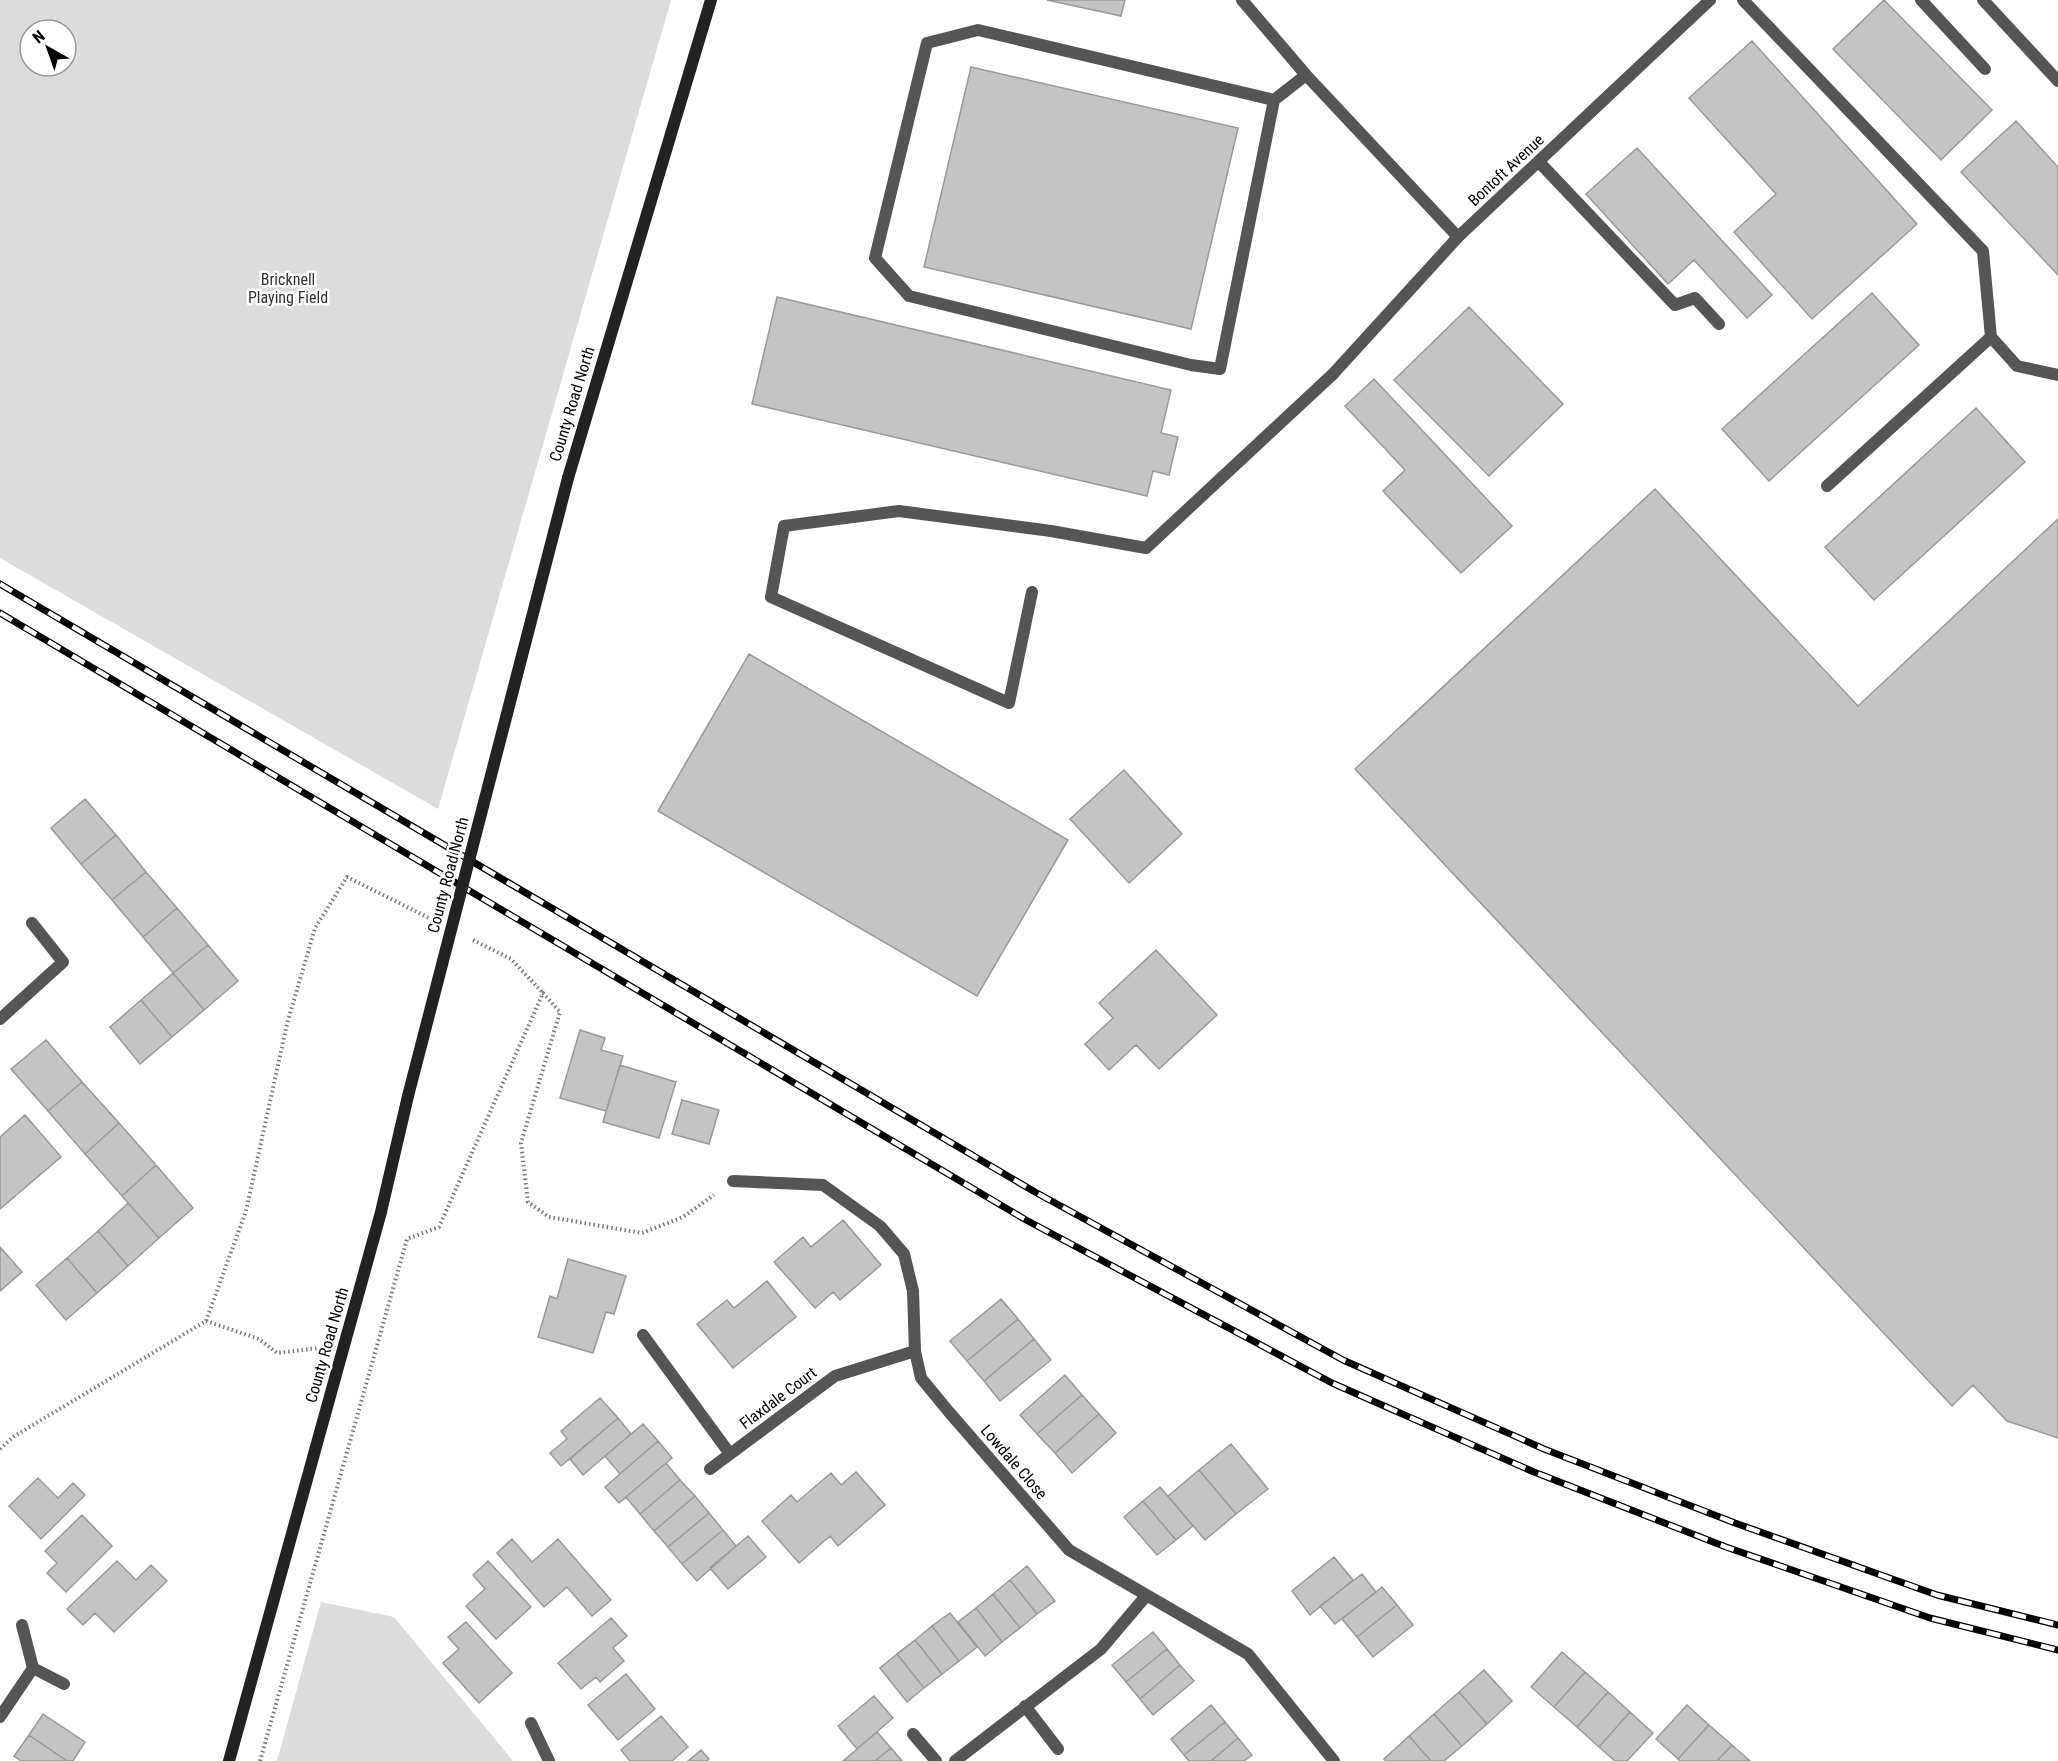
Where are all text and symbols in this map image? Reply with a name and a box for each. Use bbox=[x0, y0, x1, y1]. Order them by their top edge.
north arrow bbox=[18, 18, 78, 78]
text: N bbox=[29, 26, 49, 47]
street label: Bontoft Avenue bbox=[1464, 130, 1548, 210]
park label: Bricknell Playing Field bbox=[248, 270, 328, 307]
street label: County Road North bbox=[546, 344, 598, 464]
street label: County Road North bbox=[423, 815, 473, 935]
street label: County Road North bbox=[301, 1285, 353, 1405]
street label: Flaxdale Court bbox=[736, 1363, 820, 1433]
street label: Lowdale Close bbox=[977, 1421, 1051, 1503]

